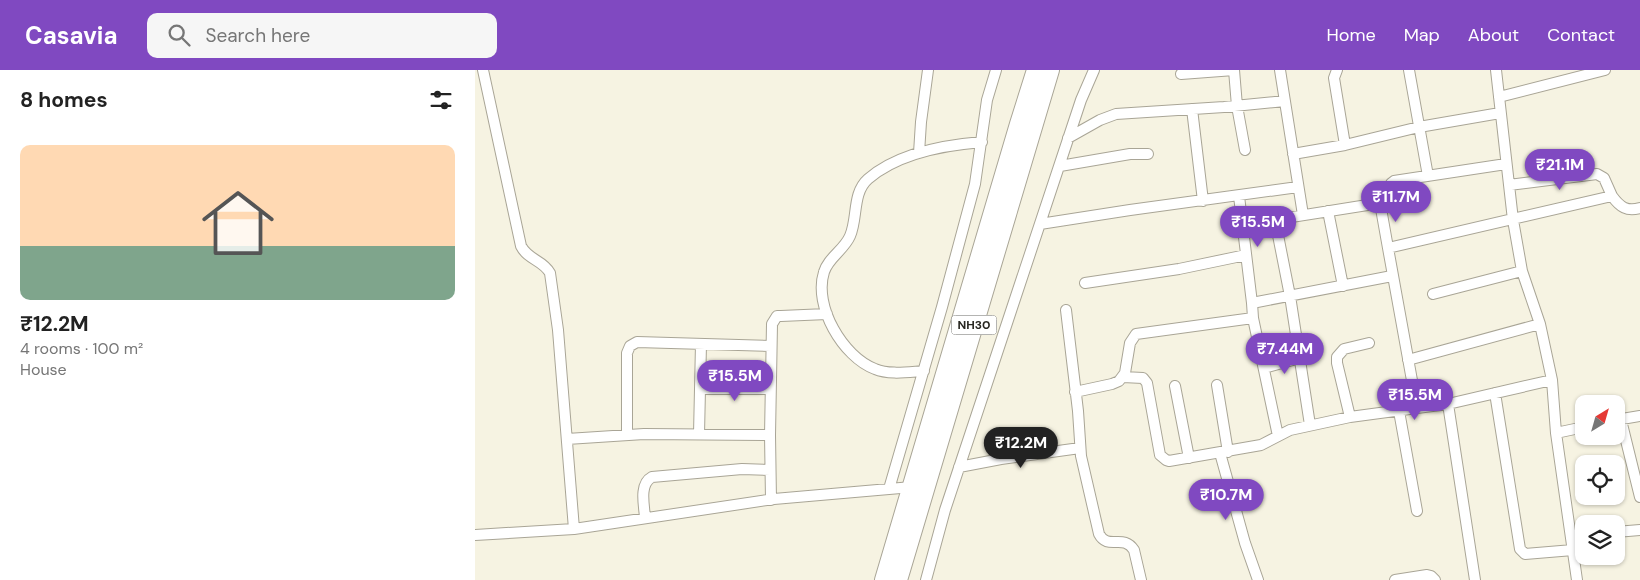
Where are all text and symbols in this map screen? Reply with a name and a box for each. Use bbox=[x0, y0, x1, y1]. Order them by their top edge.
search box bbox=[147, 13, 497, 58]
text: Casavia bbox=[25, 20, 117, 51]
icon: search bbox=[165, 21, 193, 49]
text: Search here bbox=[205, 23, 310, 48]
text: Home bbox=[1326, 23, 1376, 47]
text: Map bbox=[1404, 23, 1440, 47]
text: About bbox=[1468, 23, 1519, 47]
text: Contact bbox=[1547, 23, 1615, 47]
text: 8 homes bbox=[20, 86, 108, 114]
icon: filters bbox=[427, 86, 455, 114]
pin: ₹21.1M bbox=[1519, 148, 1601, 191]
text: ₹21.1M bbox=[1536, 154, 1584, 175]
icon: home bbox=[193, 178, 283, 268]
pin: ₹11.7M bbox=[1355, 180, 1437, 223]
text: ₹11.7M bbox=[1372, 186, 1420, 207]
pin: ₹15.5M bbox=[1217, 206, 1299, 248]
text: ₹15.5M bbox=[1231, 211, 1285, 232]
text: ₹12.2M bbox=[20, 310, 89, 338]
road number: NH30 bbox=[951, 316, 997, 334]
pin: ₹7.44M bbox=[1244, 332, 1326, 375]
text: 4 rooms · 100 m² bbox=[20, 338, 143, 359]
text: ₹7.44M bbox=[1257, 338, 1313, 359]
text: House bbox=[20, 359, 67, 380]
pin: ₹15.5M bbox=[694, 360, 776, 402]
text: ₹15.5M bbox=[708, 365, 762, 386]
pin: ₹15.5M bbox=[1374, 378, 1456, 421]
text: ₹15.5M bbox=[1388, 384, 1442, 405]
north arrow bbox=[1575, 395, 1625, 445]
map controls bbox=[1575, 395, 1625, 565]
pin: ₹12.2M bbox=[980, 426, 1062, 469]
text: ₹12.2M bbox=[995, 432, 1047, 453]
button: locate bbox=[1575, 455, 1625, 505]
pin: ₹10.7M bbox=[1185, 478, 1267, 521]
text: ₹10.7M bbox=[1200, 484, 1252, 505]
button: layers bbox=[1575, 515, 1625, 565]

